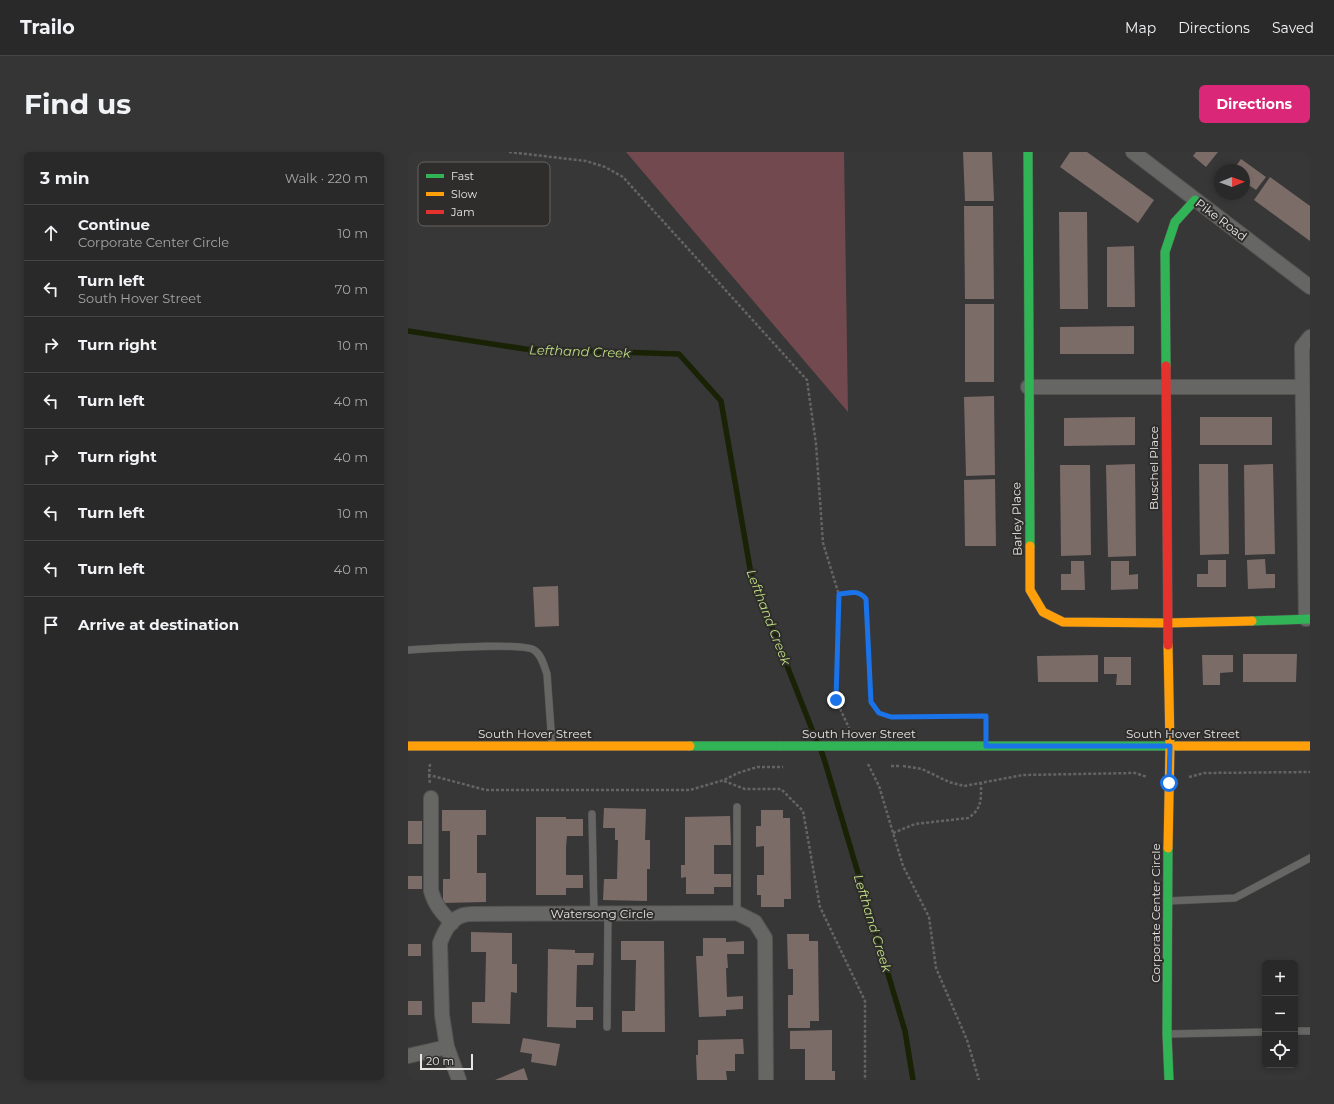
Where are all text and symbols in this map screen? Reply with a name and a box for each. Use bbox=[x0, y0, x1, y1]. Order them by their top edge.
text: Trailo bbox=[20, 16, 75, 39]
text: Map bbox=[1125, 19, 1156, 37]
text: Directions bbox=[1178, 19, 1250, 37]
text: Saved bbox=[1272, 19, 1314, 37]
button: Directions bbox=[1199, 85, 1310, 123]
text: Find us bbox=[24, 87, 131, 121]
legend bbox=[418, 162, 550, 226]
north arrow bbox=[1214, 164, 1250, 200]
text: 3 min bbox=[40, 168, 90, 188]
text: Fast bbox=[451, 169, 475, 183]
text: Walk · 220 m bbox=[285, 170, 368, 186]
text: Slow bbox=[451, 187, 477, 201]
street label: Pike Road bbox=[1193, 195, 1250, 244]
text: Jam bbox=[450, 205, 475, 219]
text: Continue bbox=[78, 215, 150, 234]
icon: ahead bbox=[40, 222, 62, 244]
text: 10 m bbox=[338, 225, 368, 241]
text: Corporate Center Circle bbox=[78, 234, 229, 250]
text: Turn left bbox=[78, 271, 145, 290]
icon: left bbox=[40, 278, 62, 300]
text: 70 m bbox=[335, 281, 368, 297]
text: South Hover Street bbox=[78, 290, 202, 306]
icon: right bbox=[40, 334, 62, 356]
text: Turn right bbox=[78, 335, 157, 354]
text: 10 m bbox=[338, 337, 368, 353]
water label: Lefthand Creek bbox=[529, 341, 632, 361]
icon: left bbox=[40, 390, 62, 412]
text: Turn left bbox=[78, 391, 145, 410]
text: 40 m bbox=[334, 393, 368, 409]
street label: Buschel Place bbox=[1146, 426, 1161, 510]
icon: right bbox=[40, 446, 62, 468]
text: Turn right bbox=[78, 447, 157, 466]
text: 40 m bbox=[334, 449, 368, 465]
street label: Barley Place bbox=[1008, 482, 1025, 556]
icon: left bbox=[40, 502, 62, 524]
text: Turn left bbox=[78, 503, 145, 522]
text: 10 m bbox=[338, 505, 368, 521]
icon: left bbox=[40, 558, 62, 580]
text: Turn left bbox=[78, 559, 145, 578]
text: 40 m bbox=[334, 561, 368, 577]
water label: Lefthand Creek bbox=[743, 567, 795, 668]
icon: arrive bbox=[40, 614, 62, 636]
text: Arrive at destination bbox=[78, 615, 239, 634]
route end bbox=[827, 691, 845, 709]
street label: South Hover Street bbox=[478, 726, 592, 741]
street label: South Hover Street bbox=[802, 726, 916, 741]
street label: South Hover Street bbox=[1126, 726, 1240, 741]
route start bbox=[1160, 774, 1178, 792]
street label: Corporate Center Circle bbox=[1148, 843, 1163, 983]
water label: Lefthand Creek bbox=[851, 872, 896, 975]
street label: Watersong Circle bbox=[551, 906, 653, 921]
map controls bbox=[1262, 960, 1298, 1068]
button: + bbox=[1262, 960, 1298, 996]
button: − bbox=[1262, 996, 1298, 1032]
button: locate bbox=[1262, 1032, 1298, 1068]
scale bar bbox=[420, 1052, 473, 1071]
text: 20 m bbox=[426, 1054, 454, 1068]

